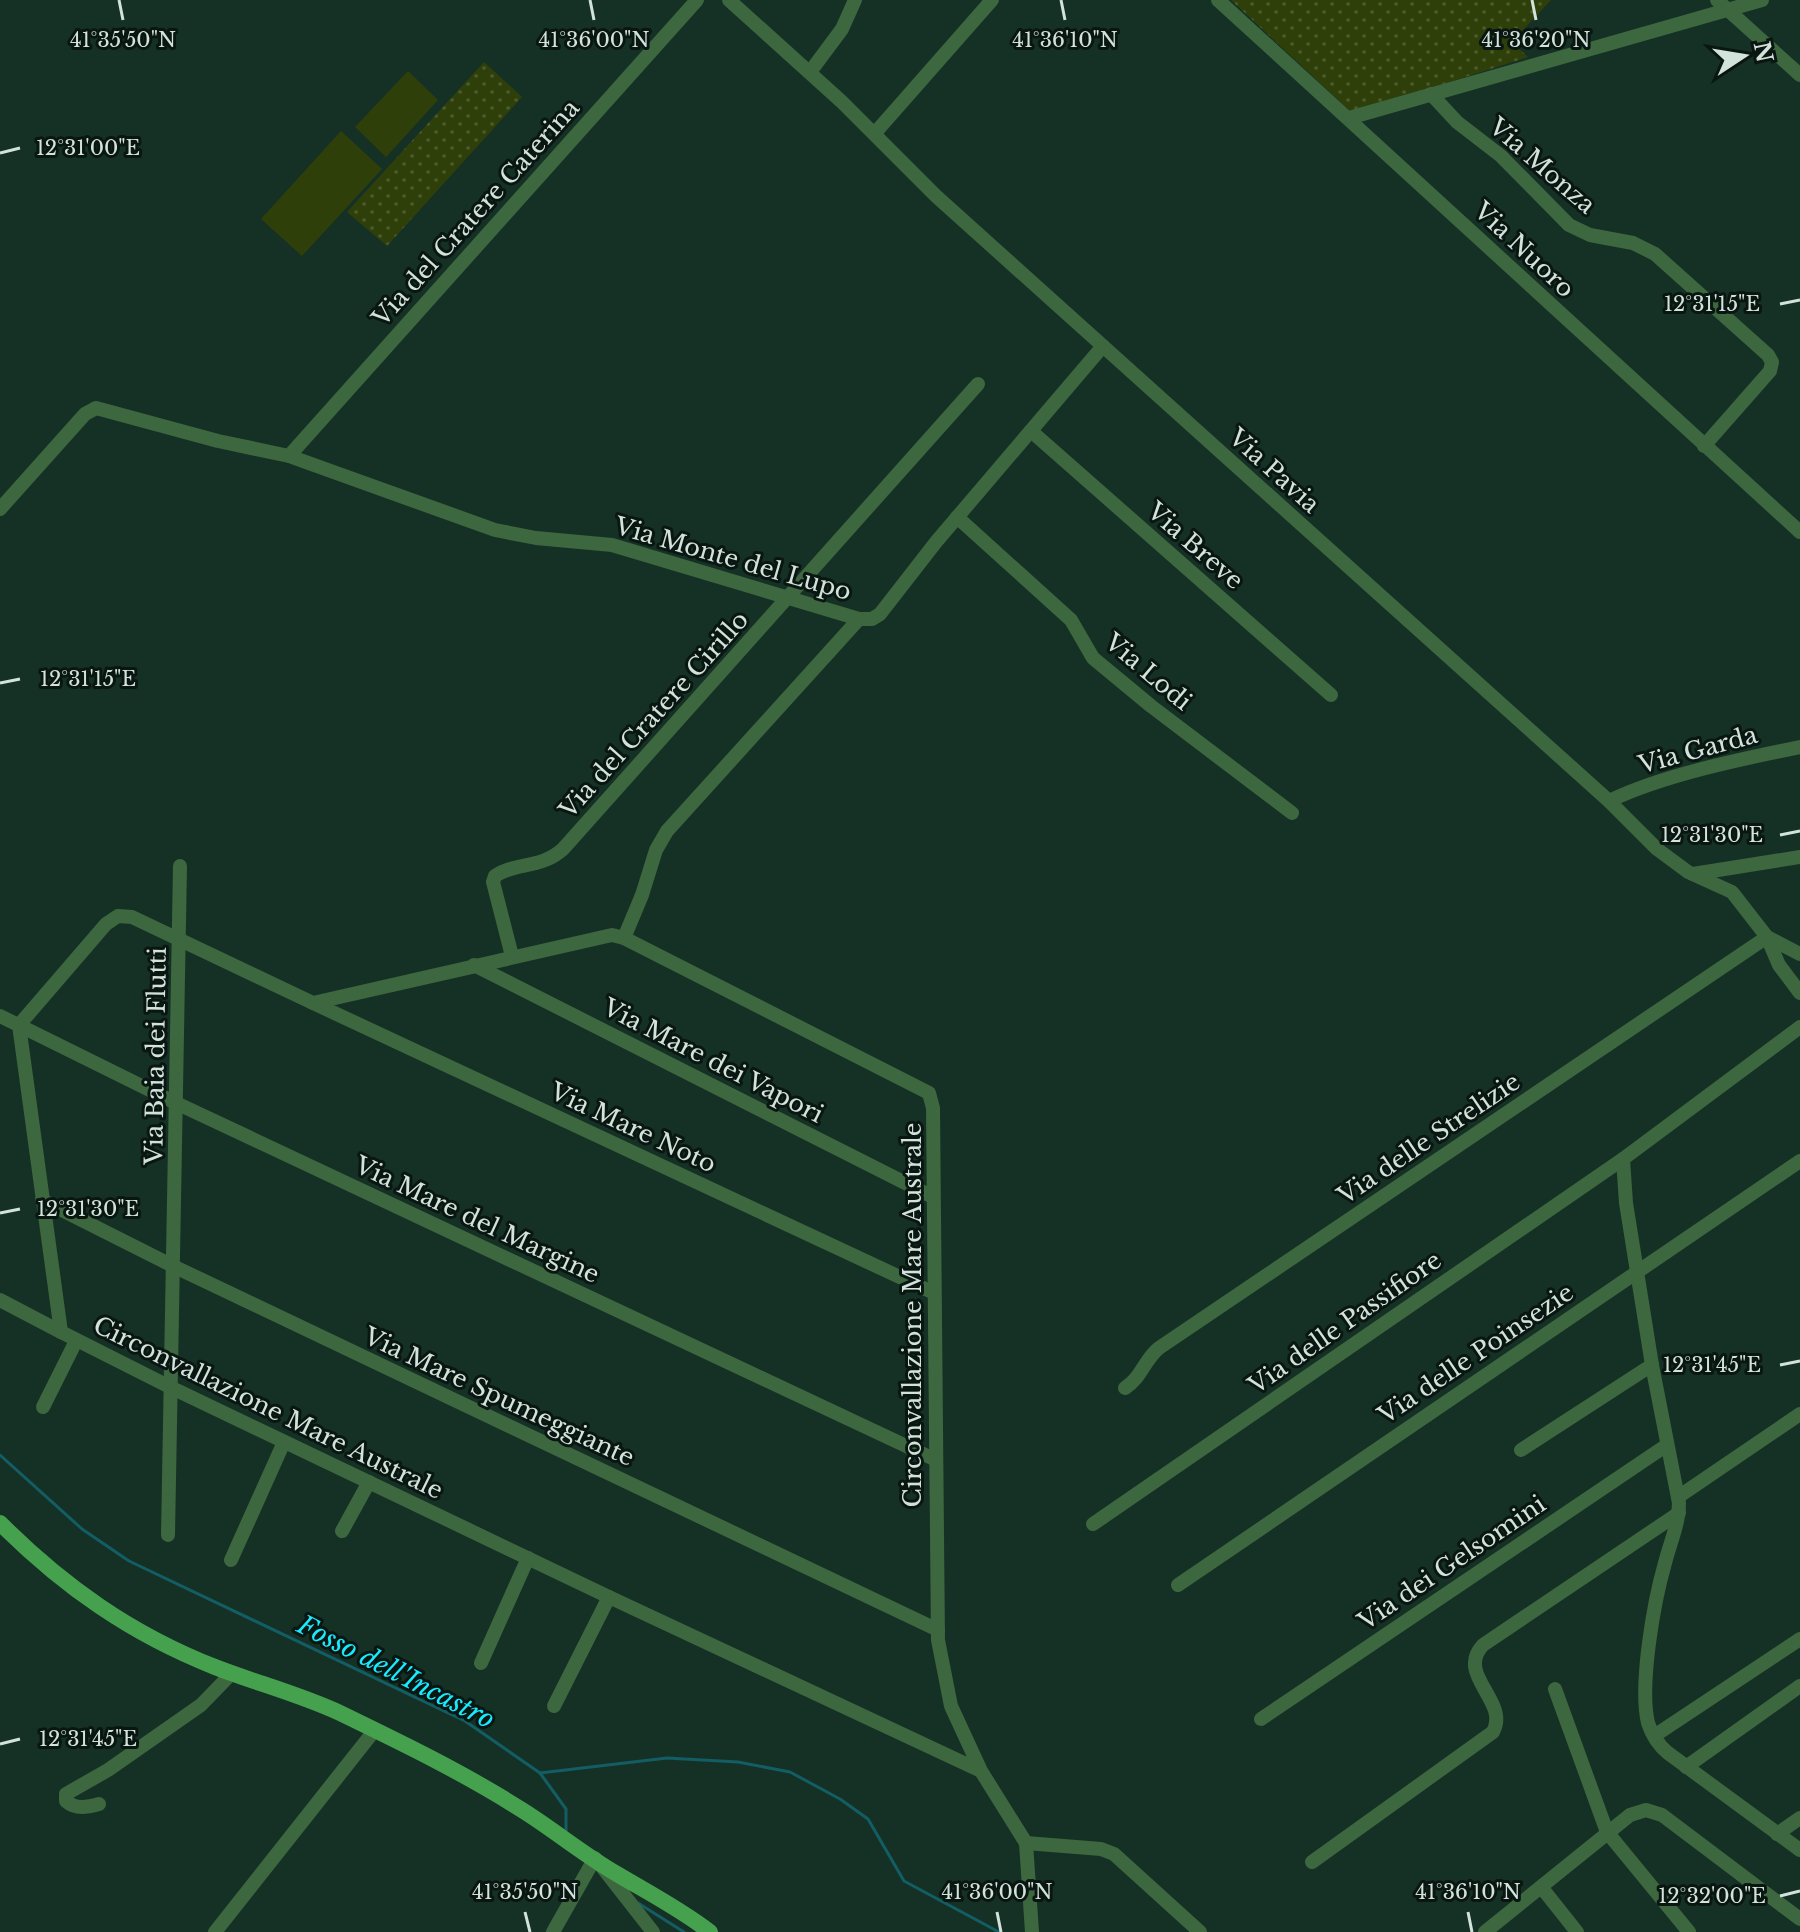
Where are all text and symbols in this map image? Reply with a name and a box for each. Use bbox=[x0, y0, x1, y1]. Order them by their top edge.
north arrow bbox=[1704, 16, 1784, 96]
text: 41°35'50"N bbox=[70, 28, 176, 52]
text: 41°36'00"N bbox=[539, 28, 649, 52]
text: 41°36'10"N bbox=[1012, 28, 1118, 52]
text: 41°36'20"N bbox=[1482, 28, 1591, 52]
text: N bbox=[1748, 39, 1778, 65]
street label: Via del Cratere Caterina bbox=[366, 93, 586, 333]
street label: Via Monza bbox=[1483, 111, 1602, 220]
text: 12°31'00"E bbox=[36, 136, 140, 160]
street label: Via Nuoro bbox=[1467, 195, 1580, 303]
text: 12°31'15"E bbox=[1664, 292, 1760, 316]
street label: Via Pavia bbox=[1222, 422, 1326, 519]
street label: Via Breve bbox=[1141, 495, 1249, 595]
street label: Via Monte del Lupo bbox=[611, 511, 855, 606]
street label: Via del Cratere Cirillo bbox=[552, 605, 754, 825]
street label: Via Lodi bbox=[1098, 626, 1198, 716]
text: 12°31'15"E bbox=[40, 667, 136, 691]
street label: Via Garda bbox=[1634, 720, 1761, 780]
text: 12°31'30"E bbox=[1661, 823, 1763, 847]
street label: Via Baia dei Flutti bbox=[139, 947, 172, 1166]
street label: Via Mare dei Vapori bbox=[597, 992, 828, 1129]
street label: Via delle Strelizie bbox=[1331, 1067, 1525, 1211]
street label: Via Mare Noto bbox=[545, 1076, 721, 1179]
street label: Circonvallazione Mare Australe bbox=[898, 1122, 927, 1508]
street label: Via Mare del Margine bbox=[349, 1150, 604, 1289]
text: 12°31'30"E bbox=[37, 1197, 139, 1221]
street label: Via delle Passifiore bbox=[1242, 1245, 1447, 1401]
street label: Via delle Poinsezie bbox=[1372, 1278, 1579, 1430]
street label: Circonvallazione Mare Australe bbox=[89, 1310, 448, 1505]
street label: Via Mare Spumeggiante bbox=[359, 1321, 639, 1472]
text: 12°31'45"E bbox=[1663, 1353, 1761, 1377]
street label: Via dei Gelsomini bbox=[1352, 1489, 1551, 1637]
water label: Fosso dell'Incastro bbox=[291, 1608, 500, 1736]
text: 12°31'45"E bbox=[39, 1727, 137, 1751]
text: 41°35'50"N bbox=[472, 1880, 578, 1904]
text: 41°36'00"N bbox=[942, 1880, 1052, 1904]
text: 41°36'10"N bbox=[1415, 1880, 1521, 1904]
text: 12°32'00"E bbox=[1658, 1884, 1766, 1908]

